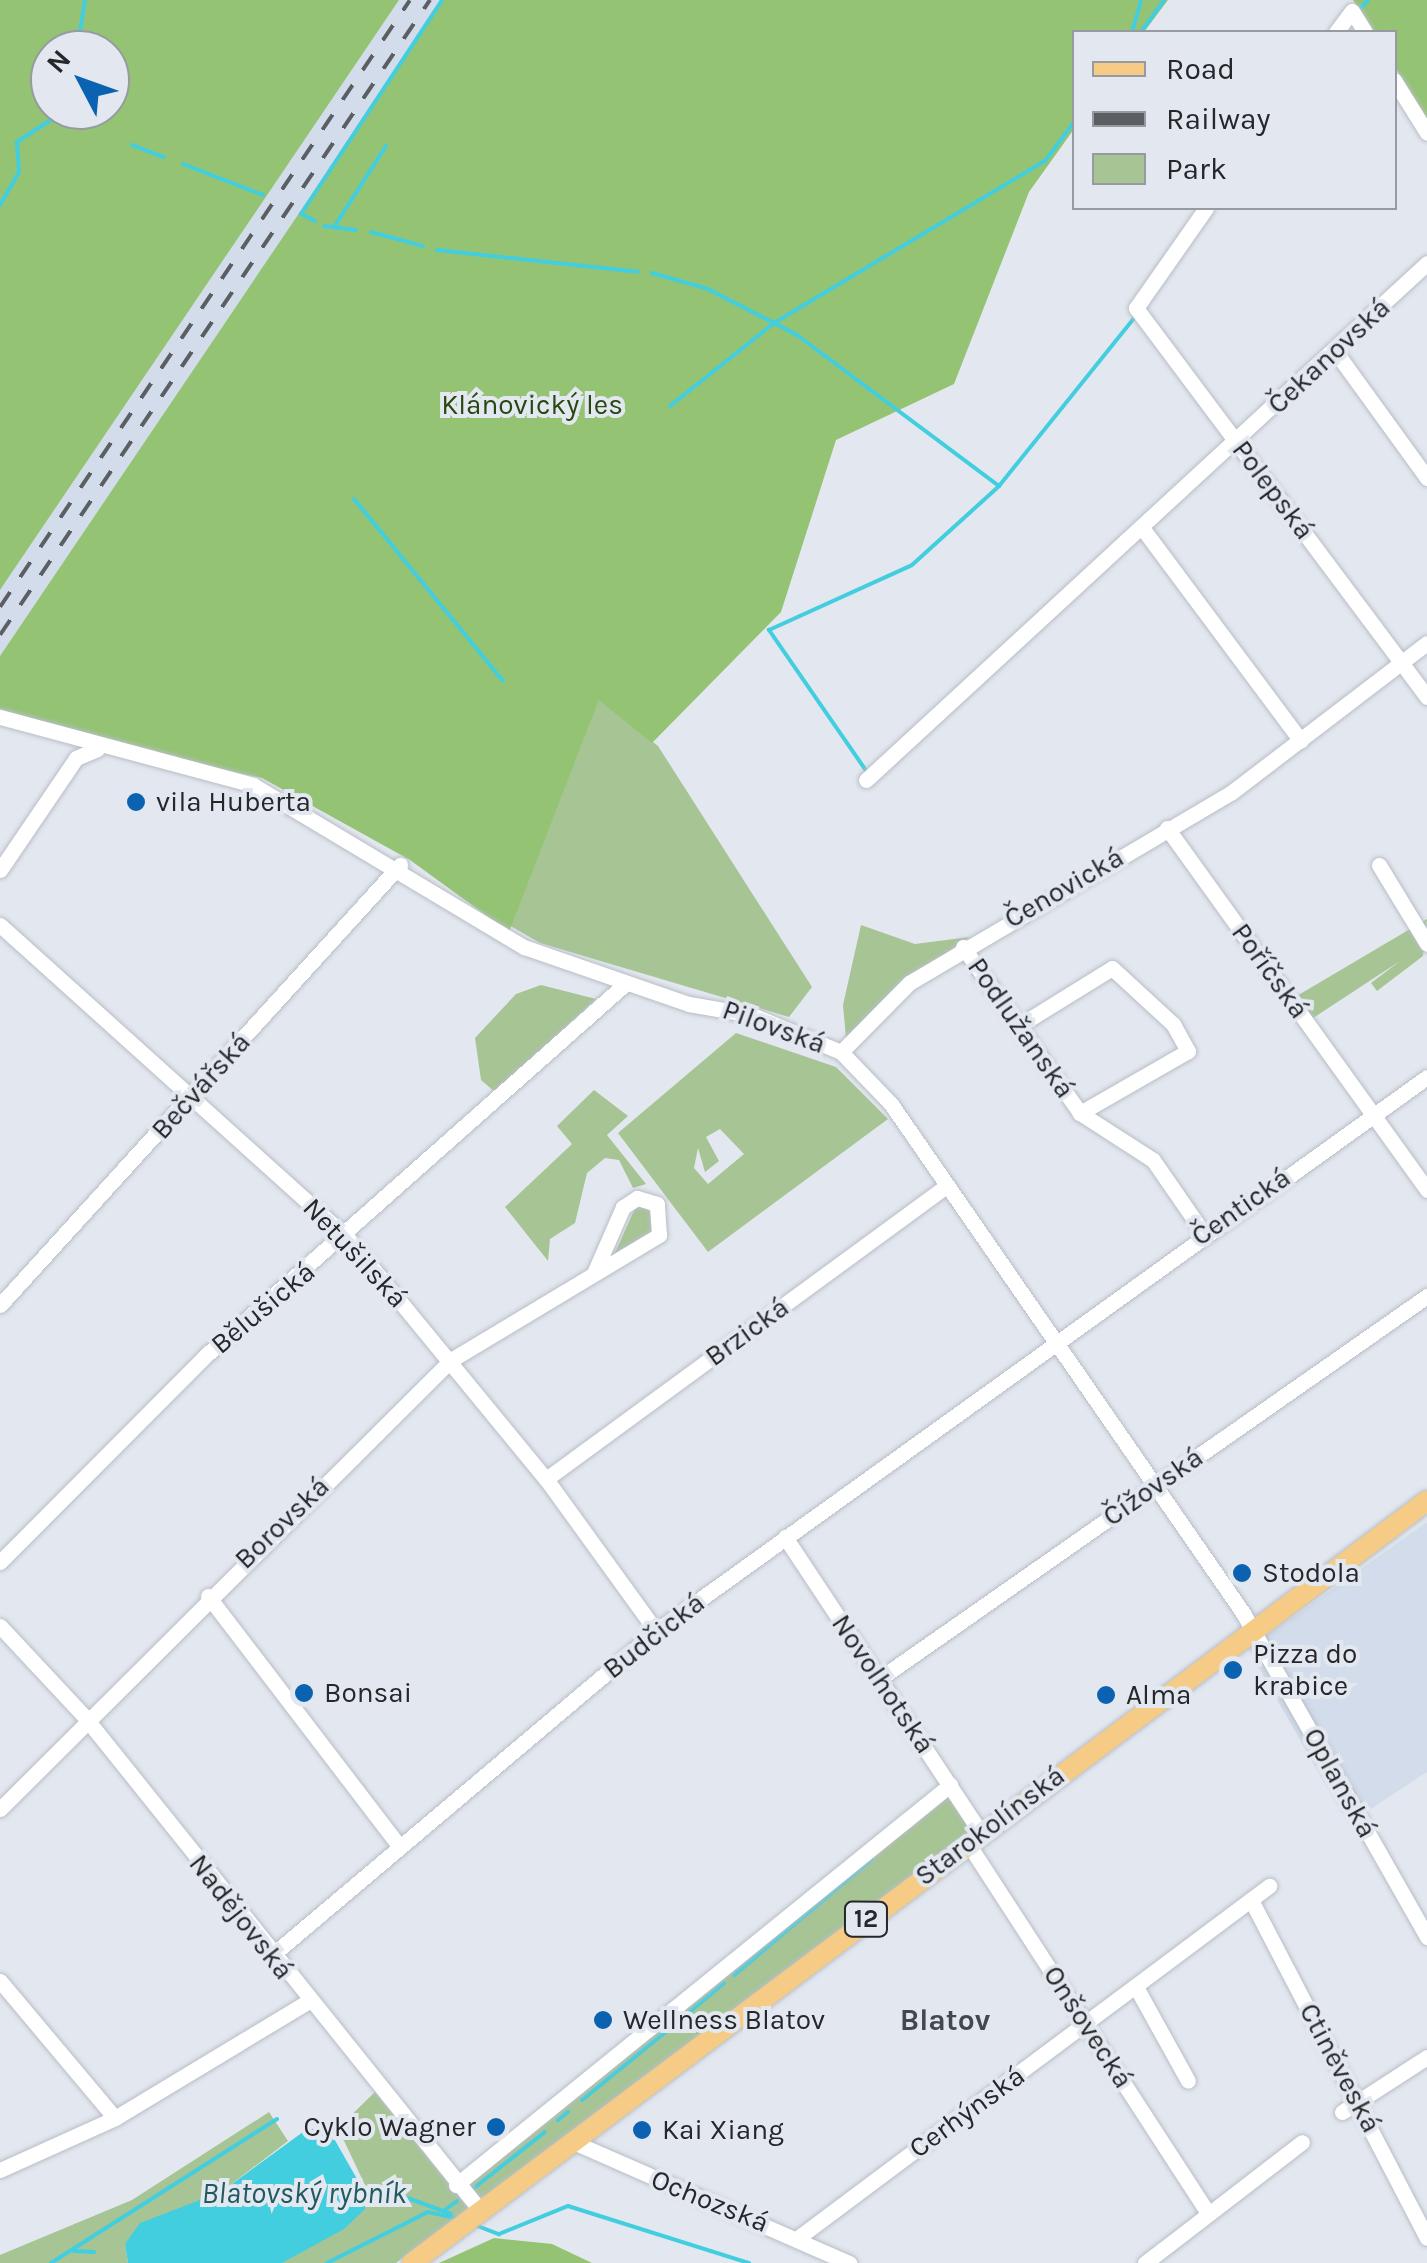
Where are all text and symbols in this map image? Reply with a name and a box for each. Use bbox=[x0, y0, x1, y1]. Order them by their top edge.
north arrow bbox=[30, 30, 130, 130]
legend bbox=[1072, 30, 1397, 210]
text: N bbox=[39, 43, 78, 80]
text: Road bbox=[1166, 51, 1235, 87]
text: Railway bbox=[1166, 101, 1270, 137]
text: Park bbox=[1166, 151, 1227, 187]
street label: Čekanovská bbox=[1261, 291, 1397, 421]
park label: Klánovický les bbox=[441, 388, 623, 422]
street label: Polepská bbox=[1225, 434, 1321, 546]
place label: vila Huberta bbox=[156, 785, 311, 819]
marker: vila Huberta bbox=[125, 791, 147, 813]
street label: Čenovická bbox=[999, 841, 1129, 935]
street label: Poříčská bbox=[1224, 917, 1316, 1025]
street label: Podlužanská bbox=[960, 951, 1082, 1105]
street label: Pilovská bbox=[718, 993, 830, 1061]
street label: Bečvářská bbox=[144, 1026, 258, 1146]
street label: Čentická bbox=[1185, 1161, 1297, 1253]
street label: Netušilská bbox=[296, 1191, 414, 1315]
street label: Bělušická bbox=[204, 1255, 322, 1361]
street label: Brzická bbox=[699, 1291, 795, 1373]
street label: Čížovská bbox=[1097, 1441, 1209, 1533]
street label: Borovská bbox=[228, 1470, 336, 1576]
place label: Stodola bbox=[1262, 1556, 1360, 1590]
marker: Stodola bbox=[1231, 1562, 1253, 1584]
street label: Budčická bbox=[597, 1586, 711, 1686]
street label: Novolhotská bbox=[824, 1608, 942, 1760]
place label: Pizza do krabice bbox=[1253, 1637, 1357, 1703]
marker: Pizza do krabice bbox=[1222, 1659, 1244, 1681]
place label: Bonsai bbox=[324, 1676, 412, 1710]
place label: Alma bbox=[1126, 1678, 1192, 1712]
marker: Bonsai bbox=[293, 1682, 315, 1704]
marker: Alma bbox=[1095, 1684, 1117, 1706]
street label: Oplanská bbox=[1296, 1722, 1384, 1844]
street label: Starokolínská bbox=[909, 1759, 1071, 1893]
street label: Nadějovská bbox=[182, 1848, 300, 1986]
road number: 12 bbox=[844, 1899, 888, 1939]
street label: Onšovecká bbox=[1036, 1960, 1140, 2094]
street label: Ctiněveská bbox=[1292, 1998, 1388, 2138]
district label: Blatov bbox=[900, 2002, 990, 2038]
place label: Wellness Blatov bbox=[623, 2003, 825, 2037]
marker: Wellness Blatov bbox=[592, 2009, 614, 2031]
street label: Cerhýnská bbox=[903, 2059, 1031, 2165]
place label: Cyklo Wagner bbox=[303, 2110, 476, 2144]
place label: Kai Xiang bbox=[662, 2113, 784, 2147]
marker: Cyklo Wagner bbox=[485, 2116, 507, 2138]
marker: Kai Xiang bbox=[631, 2119, 653, 2141]
street label: Ochozská bbox=[646, 2162, 774, 2240]
water label: Blatovský rybník bbox=[201, 2175, 407, 2211]

